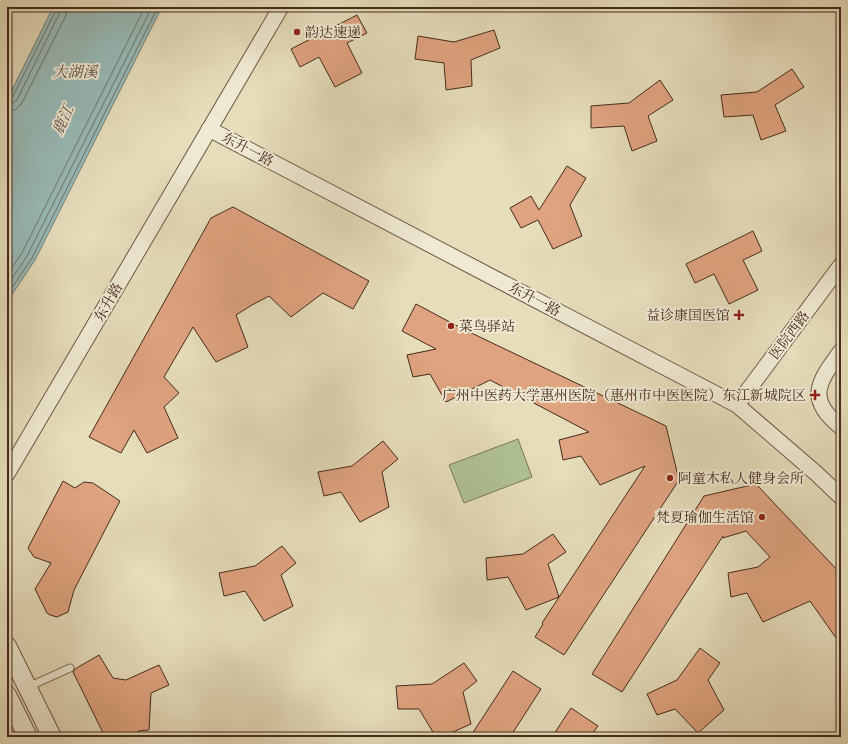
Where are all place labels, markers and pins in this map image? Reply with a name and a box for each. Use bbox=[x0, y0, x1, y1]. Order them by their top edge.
place label: 韵达速递 bbox=[305, 23, 361, 42]
marker: 韵达速递 bbox=[292, 27, 302, 37]
place label: 益诊康国医馆 bbox=[646, 306, 730, 325]
marker: 益诊康国医馆 bbox=[733, 309, 745, 321]
place label: 菜鸟驿站 bbox=[459, 317, 515, 336]
marker: 菜鸟驿站 bbox=[446, 321, 456, 331]
place label: 广州中医药大学惠州医院（惠州市中医医院）东江新城院区 bbox=[442, 386, 806, 405]
marker: 广州中医药大学惠州医院（惠州市中医医院）东江新城院区 bbox=[809, 389, 821, 401]
place label: 阿童木私人健身会所 bbox=[678, 469, 804, 488]
marker: 阿童木私人健身会所 bbox=[665, 473, 675, 483]
place label: 梵夏瑜伽生活馆 bbox=[656, 508, 754, 527]
marker: 梵夏瑜伽生活馆 bbox=[757, 512, 767, 522]

